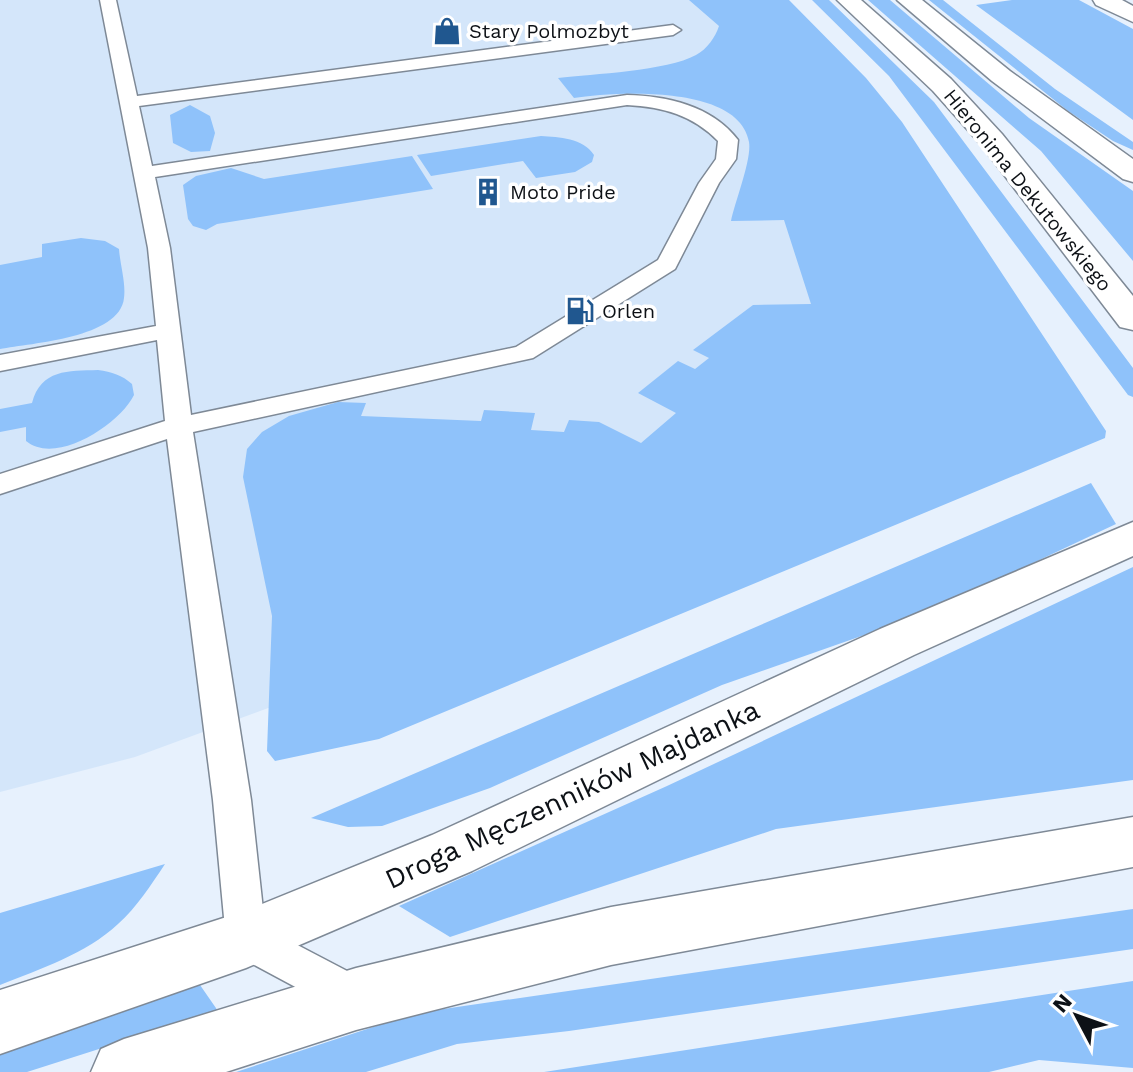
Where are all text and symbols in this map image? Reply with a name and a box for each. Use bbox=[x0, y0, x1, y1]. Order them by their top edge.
shop icon: Stary Polmozbyt bbox=[432, 16, 462, 46]
place label: Stary Polmozbyt bbox=[469, 19, 630, 43]
street label: Hieronima Dekutowskiego bbox=[939, 84, 1117, 296]
building icon: Moto Pride bbox=[473, 177, 503, 207]
place label: Moto Pride bbox=[510, 180, 616, 204]
fuel station icon: Orlen bbox=[565, 296, 595, 326]
place label: Orlen bbox=[602, 299, 655, 323]
street label: Droga Męczenników Majdanka bbox=[380, 693, 765, 896]
north arrow bbox=[1037, 976, 1117, 1056]
text: N bbox=[1047, 989, 1077, 1018]

